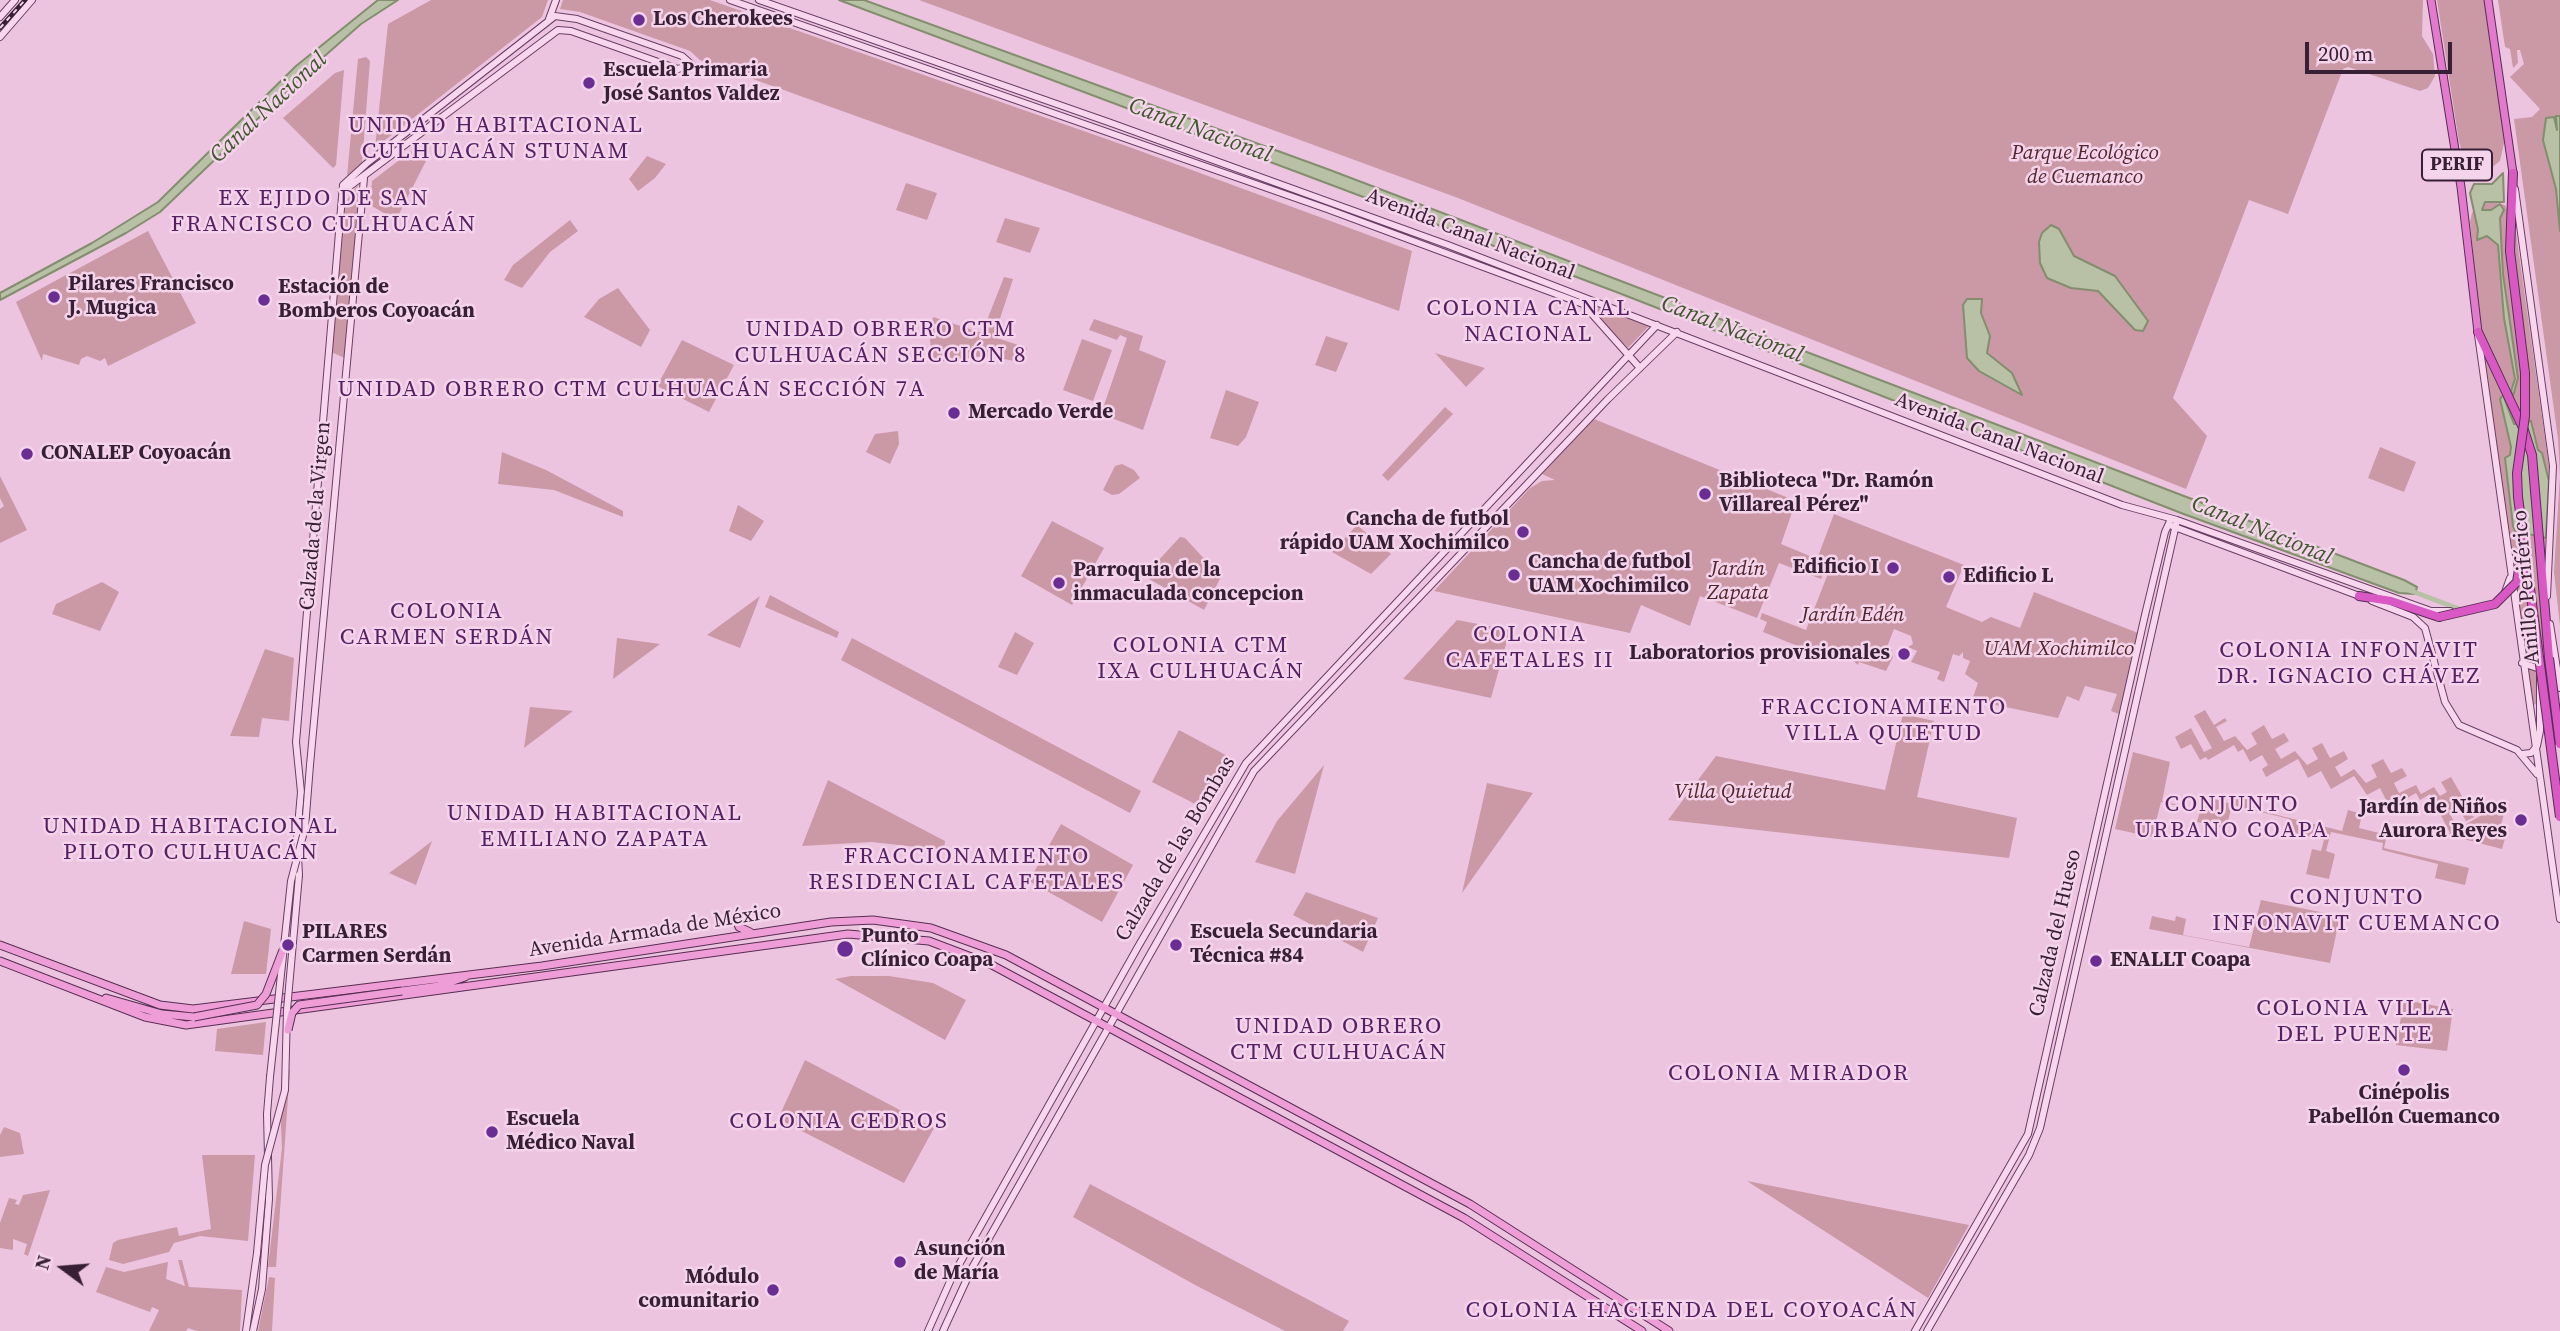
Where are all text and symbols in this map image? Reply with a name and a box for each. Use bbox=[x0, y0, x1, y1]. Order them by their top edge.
place label: Los Cherokees bbox=[653, 7, 793, 33]
marker: Los Cherokees bbox=[631, 12, 647, 28]
scale bar bbox=[2308, 28, 2455, 72]
text: 200 m bbox=[2318, 39, 2373, 68]
water label: Canal Nacional bbox=[205, 47, 333, 169]
place label: Escuela Primaria José Santos Valdez bbox=[603, 58, 780, 108]
marker: Escuela Primaria José Santos Valdez bbox=[581, 75, 597, 91]
water label: Canal Nacional bbox=[1125, 92, 1275, 170]
district label: UNIDAD HABITACIONAL CULHUACÁN STUNAM bbox=[350, 112, 642, 166]
park label: Parque Ecológico de Cuemanco bbox=[2011, 141, 2159, 191]
road number: PERIF bbox=[2422, 150, 2492, 181]
street label: Avenida Canal Nacional bbox=[1362, 183, 1578, 287]
district label: EX EJIDO DE SAN FRANCISCO CULHUACÁN bbox=[173, 185, 475, 239]
place label: Pilares Francisco J. Mugica bbox=[68, 272, 234, 322]
place label: Estación de Bomberos Coyoacán bbox=[278, 275, 475, 325]
marker: Pilares Francisco J. Mugica bbox=[46, 289, 62, 305]
water label: Canal Nacional bbox=[1657, 290, 1807, 370]
marker: Estación de Bomberos Coyoacán bbox=[256, 292, 272, 308]
district label: COLONIA CANAL NACIONAL bbox=[1428, 295, 1630, 349]
district label: UNIDAD OBRERO CTM CULHUACÁN SECCIÓN 8 bbox=[737, 316, 1025, 370]
district label: UNIDAD OBRERO CTM CULHUACÁN SECCIÓN 7A bbox=[342, 376, 922, 404]
street label: Avenida Canal Nacional bbox=[1891, 387, 2107, 491]
place label: Mercado Verde bbox=[968, 400, 1113, 426]
marker: Mercado Verde bbox=[946, 405, 962, 421]
street label: Calzada de la Virgen bbox=[295, 421, 337, 611]
place label: CONALEP Coyoacán bbox=[41, 441, 231, 467]
marker: CONALEP Coyoacán bbox=[19, 446, 35, 462]
place label: Biblioteca "Dr. Ramón Villareal Pérez" bbox=[1719, 469, 1934, 519]
marker: Biblioteca "Dr. Ramón Villareal Pérez" bbox=[1697, 486, 1713, 502]
water label: Canal Nacional bbox=[2187, 490, 2337, 572]
place label: Cancha de futbol rápido UAM Xochimilco bbox=[1280, 507, 1509, 557]
street label: Anillo Periférico bbox=[2508, 509, 2546, 665]
marker: Cancha de futbol rápido UAM Xochimilco bbox=[1515, 524, 1531, 540]
place label: Cancha de futbol UAM Xochimilco bbox=[1528, 550, 1691, 600]
place label: Edificio I bbox=[1792, 555, 1879, 581]
park label: Jardín Zapata bbox=[1707, 557, 1769, 607]
place label: Parroquia de la inmaculada concepcion bbox=[1073, 558, 1304, 608]
marker: Edificio I bbox=[1885, 560, 1901, 576]
place label: Edificio L bbox=[1963, 564, 2054, 590]
marker: Cancha de futbol UAM Xochimilco bbox=[1506, 567, 1522, 583]
marker: Edificio L bbox=[1941, 569, 1957, 585]
marker: Parroquia de la inmaculada concepcion bbox=[1051, 575, 1067, 591]
district label: COLONIA CARMEN SERDÁN bbox=[341, 598, 553, 652]
park label: Jardín Edén bbox=[1802, 603, 1904, 629]
district label: COLONIA CAFETALES II bbox=[1447, 621, 1613, 675]
district label: COLONIA CTM IXA CULHUACÁN bbox=[1099, 632, 1303, 686]
park label: UAM Xochimilco bbox=[1984, 637, 2134, 663]
district label: COLONIA INFONAVIT DR. IGNACIO CHÁVEZ bbox=[2219, 637, 2479, 691]
place label: Laboratorios provisionales bbox=[1629, 641, 1890, 667]
marker: Laboratorios provisionales bbox=[1896, 646, 1912, 662]
district label: FRACCIONAMIENTO VILLA QUIETUD bbox=[1763, 694, 2005, 748]
street label: Calzada de las Bombas bbox=[1111, 752, 1241, 946]
park label: Villa Quietud bbox=[1674, 780, 1792, 806]
district label: CONJUNTO URBANO COAPA bbox=[2136, 791, 2328, 845]
place label: Jardín de Niños Aurora Reyes bbox=[2359, 795, 2507, 845]
district label: UNIDAD HABITACIONAL EMILIANO ZAPATA bbox=[449, 800, 741, 854]
marker: Jardín de Niños Aurora Reyes bbox=[2513, 812, 2529, 828]
district label: UNIDAD HABITACIONAL PILOTO CULHUACÁN bbox=[45, 813, 337, 867]
district label: FRACCIONAMIENTO RESIDENCIAL CAFETALES bbox=[811, 843, 1123, 897]
street label: Calzada del Hueso bbox=[2025, 847, 2087, 1019]
district label: CONJUNTO INFONAVIT CUEMANCO bbox=[2215, 884, 2499, 938]
street label: Avenida Armada de México bbox=[527, 899, 783, 963]
place label: PILARES Carmen Serdán bbox=[302, 920, 451, 970]
place label: Escuela Secundaria Técnica #84 bbox=[1190, 920, 1378, 970]
place label: Punto Clínico Coapa bbox=[861, 924, 993, 974]
marker: PILARES Carmen Serdán bbox=[280, 937, 296, 953]
marker: Escuela Secundaria Técnica #84 bbox=[1168, 937, 1184, 953]
marker: Punto Clínico Coapa bbox=[835, 939, 855, 959]
place label: ENALLT Coapa bbox=[2110, 948, 2250, 974]
marker: ENALLT Coapa bbox=[2088, 953, 2104, 969]
district label: COLONIA VILLA DEL PUENTE bbox=[2258, 995, 2452, 1049]
district label: UNIDAD OBRERO CTM CULHUACÁN bbox=[1232, 1013, 1446, 1067]
district label: COLONIA MIRADOR bbox=[1670, 1060, 1908, 1088]
marker: Cinépolis Pabellón Cuemanco bbox=[2396, 1062, 2412, 1078]
place label: Cinépolis Pabellón Cuemanco bbox=[2308, 1081, 2500, 1131]
place label: Escuela Médico Naval bbox=[506, 1107, 635, 1157]
district label: COLONIA CEDROS bbox=[731, 1108, 947, 1136]
marker: Escuela Médico Naval bbox=[484, 1124, 500, 1140]
north arrow bbox=[28, 1233, 98, 1303]
place label: Asunción de María bbox=[914, 1237, 1005, 1287]
text: N bbox=[28, 1252, 57, 1272]
marker: Asunción de María bbox=[892, 1254, 908, 1270]
place label: Módulo comunitario bbox=[638, 1265, 759, 1315]
marker: Módulo comunitario bbox=[765, 1282, 781, 1298]
district label: COLONIA HACIENDA DEL COYOACÁN bbox=[1469, 1297, 1915, 1325]

